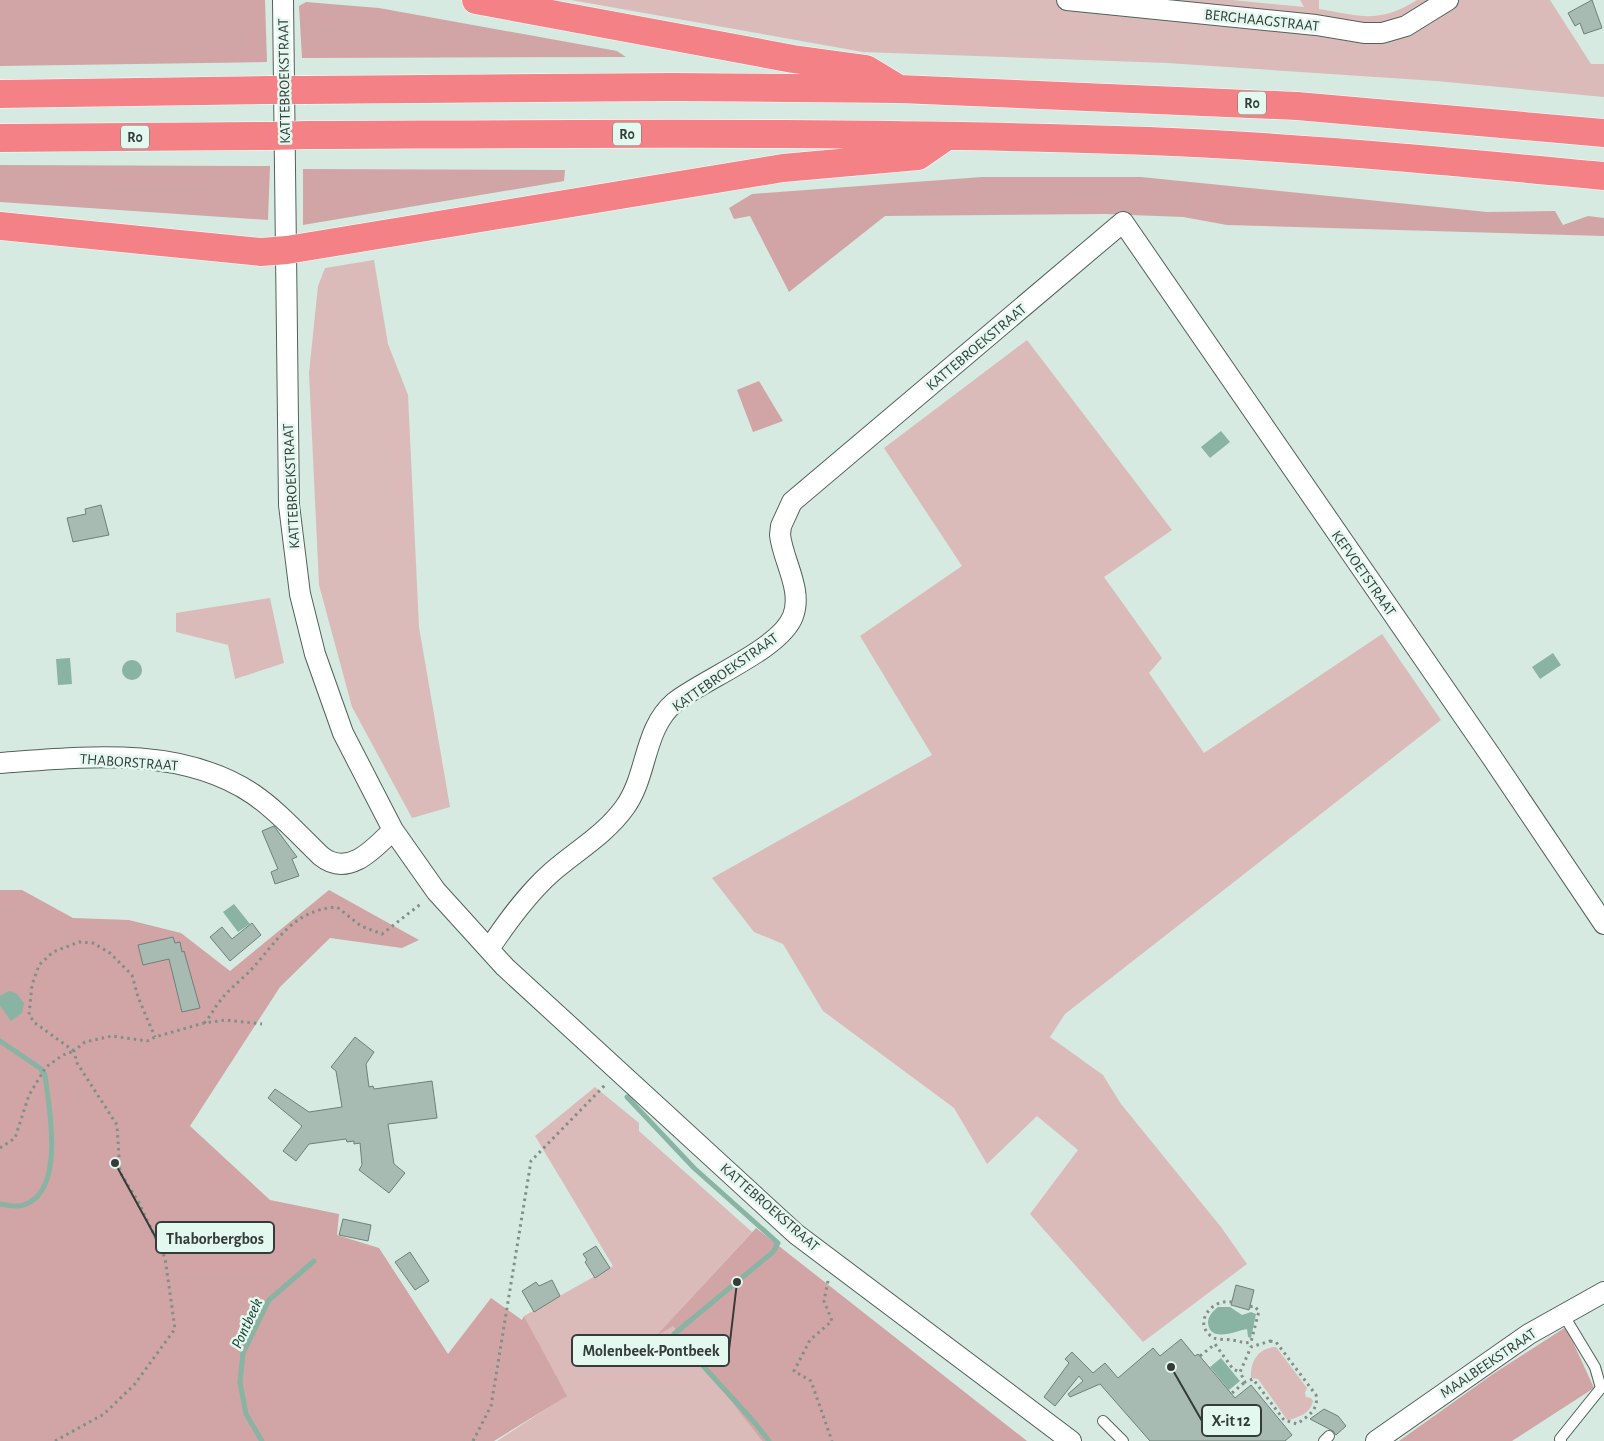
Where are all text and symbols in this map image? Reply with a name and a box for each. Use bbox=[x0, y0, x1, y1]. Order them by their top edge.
street label: BERGHAAGSTRAAT bbox=[1204, 7, 1321, 34]
street label: KATTEBROEKSTRAAT bbox=[276, 17, 293, 144]
road number: R0 bbox=[1238, 92, 1266, 115]
road number: R0 bbox=[613, 122, 641, 146]
road number: R0 bbox=[121, 125, 149, 148]
street label: KATTEBROEKSTRAAT bbox=[923, 301, 1030, 393]
street label: KATTEBROEKSTRAAT bbox=[281, 422, 302, 549]
street label: KEFVOETSTRAAT bbox=[1329, 528, 1399, 619]
street label: KATTEBROEKSTRAAT bbox=[670, 630, 782, 715]
street label: THABORSTRAAT bbox=[79, 752, 179, 773]
street label: KATTEBROEKSTRAAT bbox=[717, 1161, 822, 1255]
callout: Thaborbergbos bbox=[156, 1222, 274, 1253]
text: Thaborbergbos bbox=[166, 1231, 264, 1247]
water label: Pontbeek bbox=[228, 1296, 265, 1351]
street label: MAALBEEKSTRAAT bbox=[1437, 1325, 1540, 1401]
callout: Molenbeek-Pontbeek bbox=[572, 1335, 729, 1366]
text: Molenbeek-Pontbeek bbox=[582, 1343, 720, 1359]
callout: X-it 12 bbox=[1202, 1405, 1261, 1436]
text: X-it 12 bbox=[1211, 1413, 1251, 1429]

